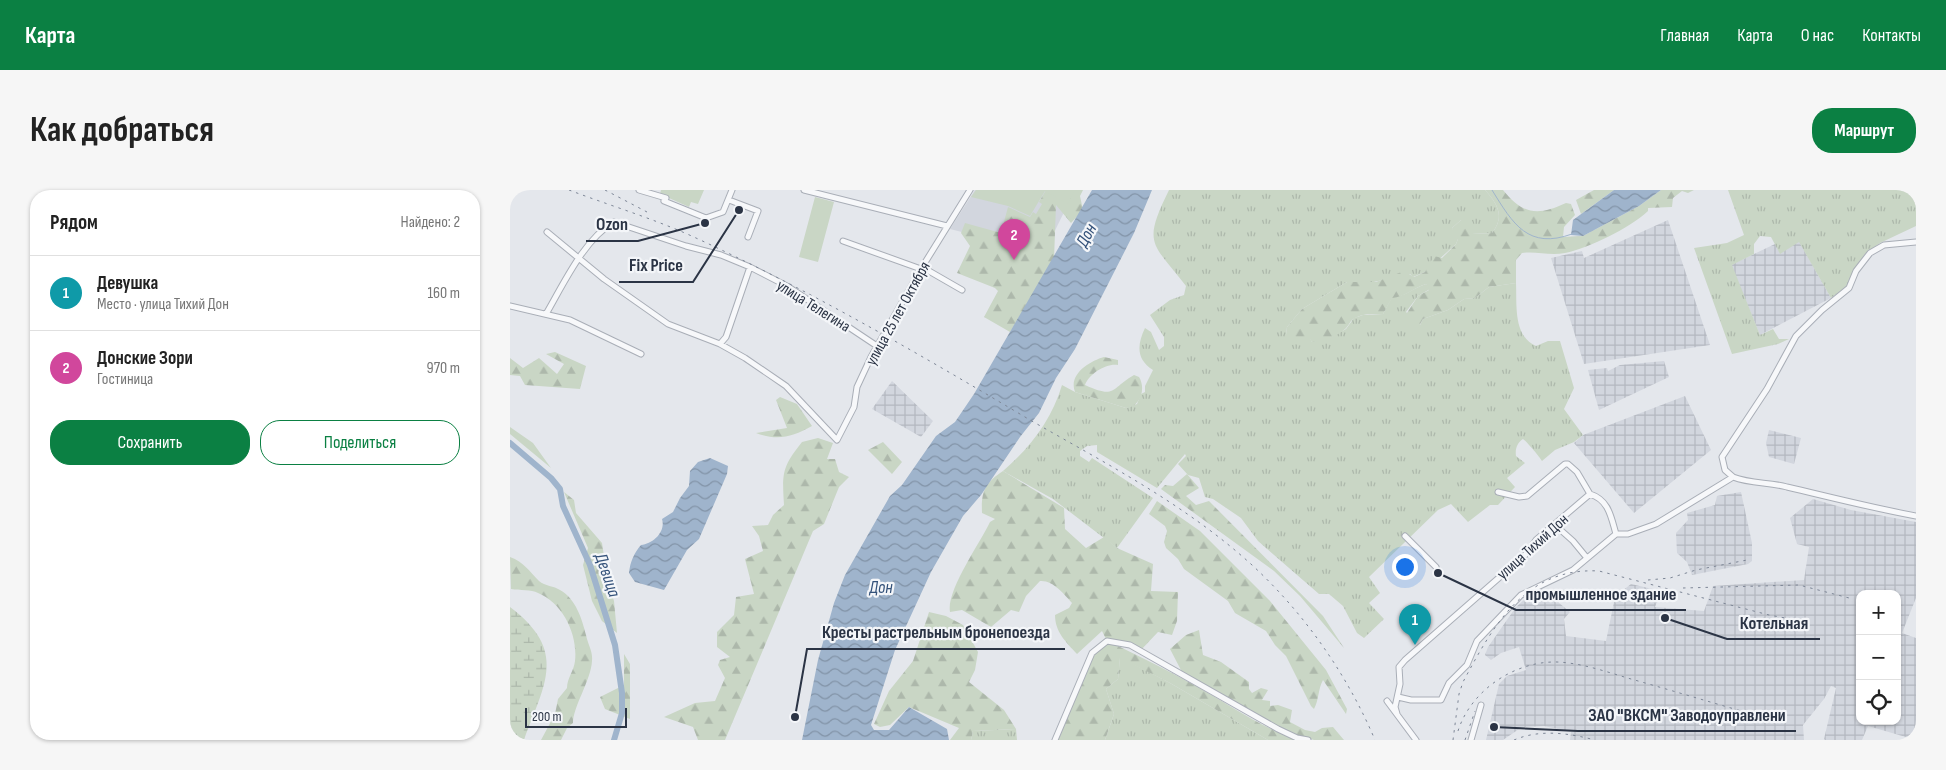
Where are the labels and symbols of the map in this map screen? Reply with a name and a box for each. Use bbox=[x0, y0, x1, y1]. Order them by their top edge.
callout: Ozon bbox=[586, 208, 638, 241]
text: Ozon bbox=[596, 214, 628, 235]
pin: 2 bbox=[998, 219, 1030, 260]
water label: Дон bbox=[1071, 219, 1102, 251]
callout: Fix Price bbox=[619, 249, 693, 282]
text: Fix Price bbox=[629, 255, 683, 276]
street label: улица 25 лет Октября bbox=[862, 259, 935, 369]
street label: улица Телегина bbox=[773, 276, 854, 336]
street label: улица Тихий Дон bbox=[1493, 510, 1573, 584]
water label: Девица bbox=[590, 550, 625, 600]
your location bbox=[1392, 554, 1418, 580]
water label: Дон bbox=[868, 577, 893, 598]
callout: промышленное здание bbox=[1516, 577, 1686, 610]
text: промышленное здание bbox=[1526, 584, 1676, 605]
pin: 1 bbox=[1399, 604, 1431, 645]
callout: Котельная bbox=[1727, 606, 1820, 639]
text: Котельная bbox=[1740, 613, 1808, 634]
callout: Кресты растрельным бронепоезда bbox=[807, 616, 1065, 649]
text: Кресты растрельным бронепоезда bbox=[822, 622, 1050, 643]
callout: ЗАО "ВКСМ" Заводоуправлени bbox=[1578, 698, 1796, 731]
scale bar bbox=[525, 705, 628, 728]
text: ЗАО "ВКСМ" Заводоуправлени bbox=[1588, 705, 1786, 726]

